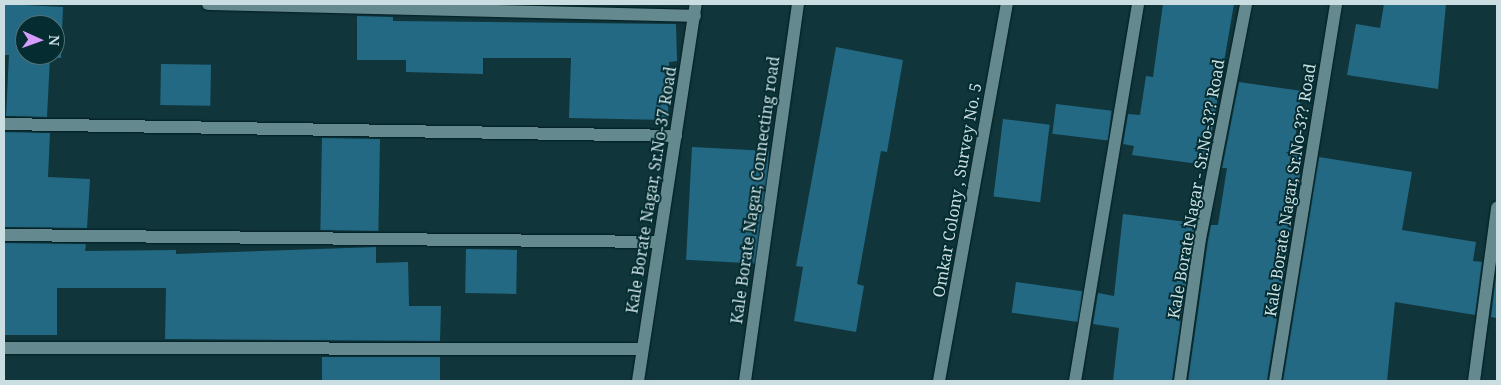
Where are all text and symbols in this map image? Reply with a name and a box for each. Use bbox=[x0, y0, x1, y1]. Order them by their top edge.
north arrow bbox=[15, 15, 65, 65]
text: N bbox=[45, 35, 64, 46]
street label: Kale Borate Nagar, Connecting road bbox=[727, 55, 783, 325]
street label: Kale Borate Nagar - Sr.No-3?? Road bbox=[1164, 58, 1228, 320]
street label: Kale Borate Nagar, Sr.No-3?? Road bbox=[1260, 62, 1320, 318]
street label: Kale Borate Nagar, Sr.No-37 Road bbox=[622, 65, 680, 315]
street label: Omkar Colony , Survey No. 5 bbox=[929, 81, 985, 299]

